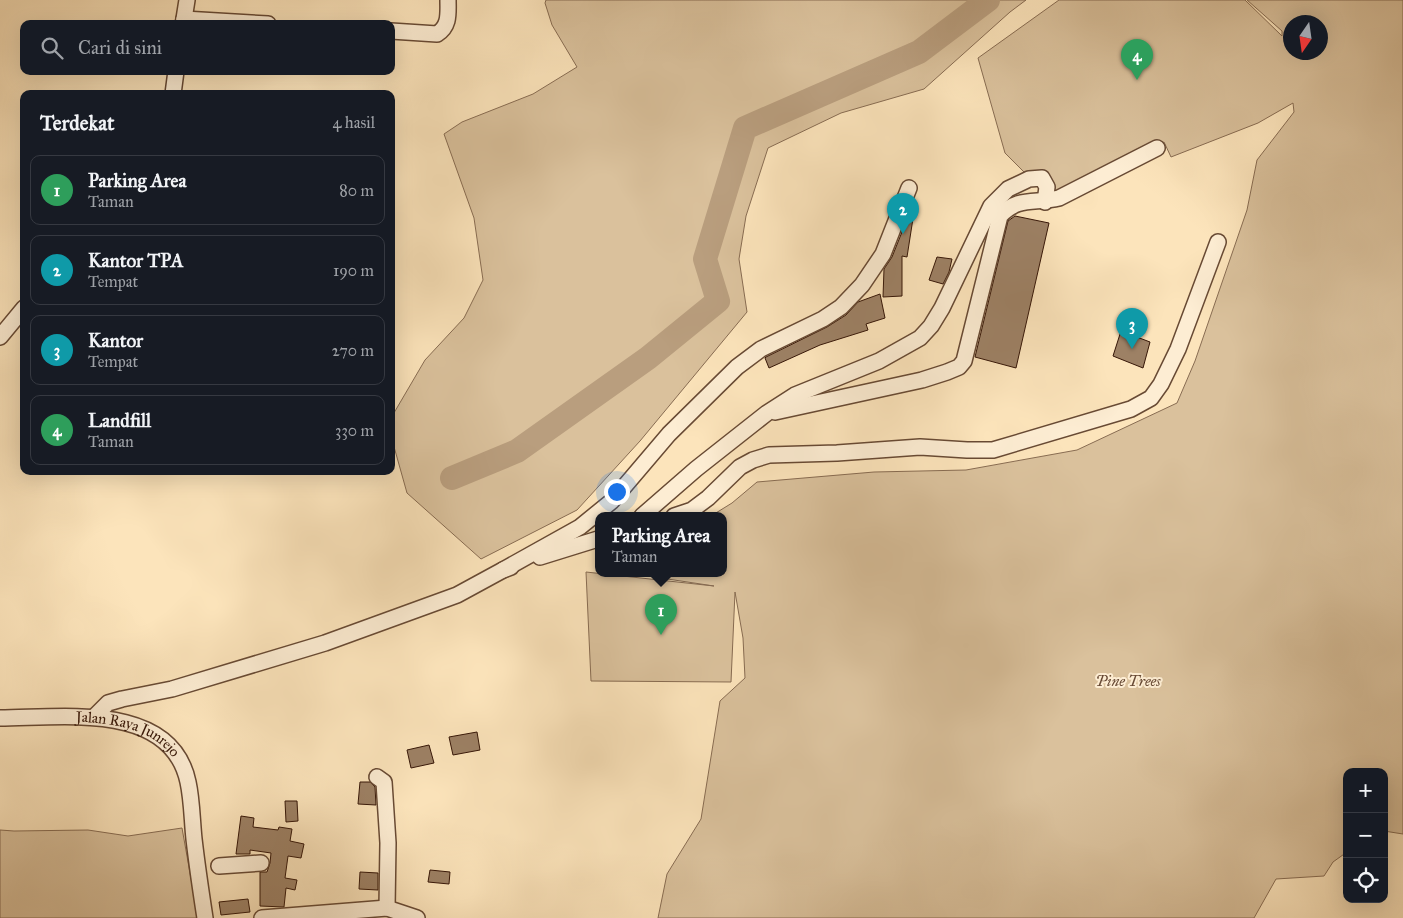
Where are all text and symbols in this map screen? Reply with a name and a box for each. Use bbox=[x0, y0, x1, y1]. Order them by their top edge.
north arrow bbox=[1283, 15, 1328, 60]
search box bbox=[20, 20, 395, 75]
icon: search bbox=[38, 34, 66, 62]
text: Cari di sini bbox=[78, 36, 162, 59]
pin: 4 bbox=[1121, 39, 1153, 80]
text: Terdekat bbox=[40, 110, 114, 136]
text: 4 hasil bbox=[332, 113, 375, 132]
text: Parking Area bbox=[88, 169, 187, 192]
text: 1 bbox=[54, 181, 60, 200]
text: 80 m bbox=[339, 181, 374, 200]
text: Taman bbox=[88, 192, 134, 211]
pin: 2 bbox=[887, 193, 919, 234]
text: Kantor TPA bbox=[88, 249, 184, 272]
text: 2 bbox=[53, 261, 61, 280]
text: 190 m bbox=[333, 261, 374, 280]
text: Tempat bbox=[88, 272, 138, 291]
pin: 3 bbox=[1116, 308, 1148, 349]
text: Kantor bbox=[88, 329, 143, 352]
text: 3 bbox=[54, 341, 60, 360]
text: 270 m bbox=[332, 341, 374, 360]
text: Tempat bbox=[88, 352, 138, 371]
text: Landfill bbox=[88, 409, 151, 432]
text: 4 bbox=[53, 421, 61, 440]
text: 330 m bbox=[335, 421, 374, 440]
text: Taman bbox=[88, 432, 134, 451]
your location bbox=[604, 479, 630, 505]
popup bbox=[595, 512, 727, 577]
text: Parking Area bbox=[612, 524, 710, 547]
text: Taman bbox=[612, 547, 657, 566]
pin: 1 bbox=[645, 594, 677, 635]
park label: Pine Trees bbox=[1096, 672, 1161, 690]
street label: Jalan Raya Junrejo bbox=[74, 708, 184, 761]
map controls bbox=[1343, 768, 1388, 903]
button: + bbox=[1343, 768, 1388, 813]
button: − bbox=[1343, 813, 1388, 858]
button: locate bbox=[1343, 858, 1388, 903]

